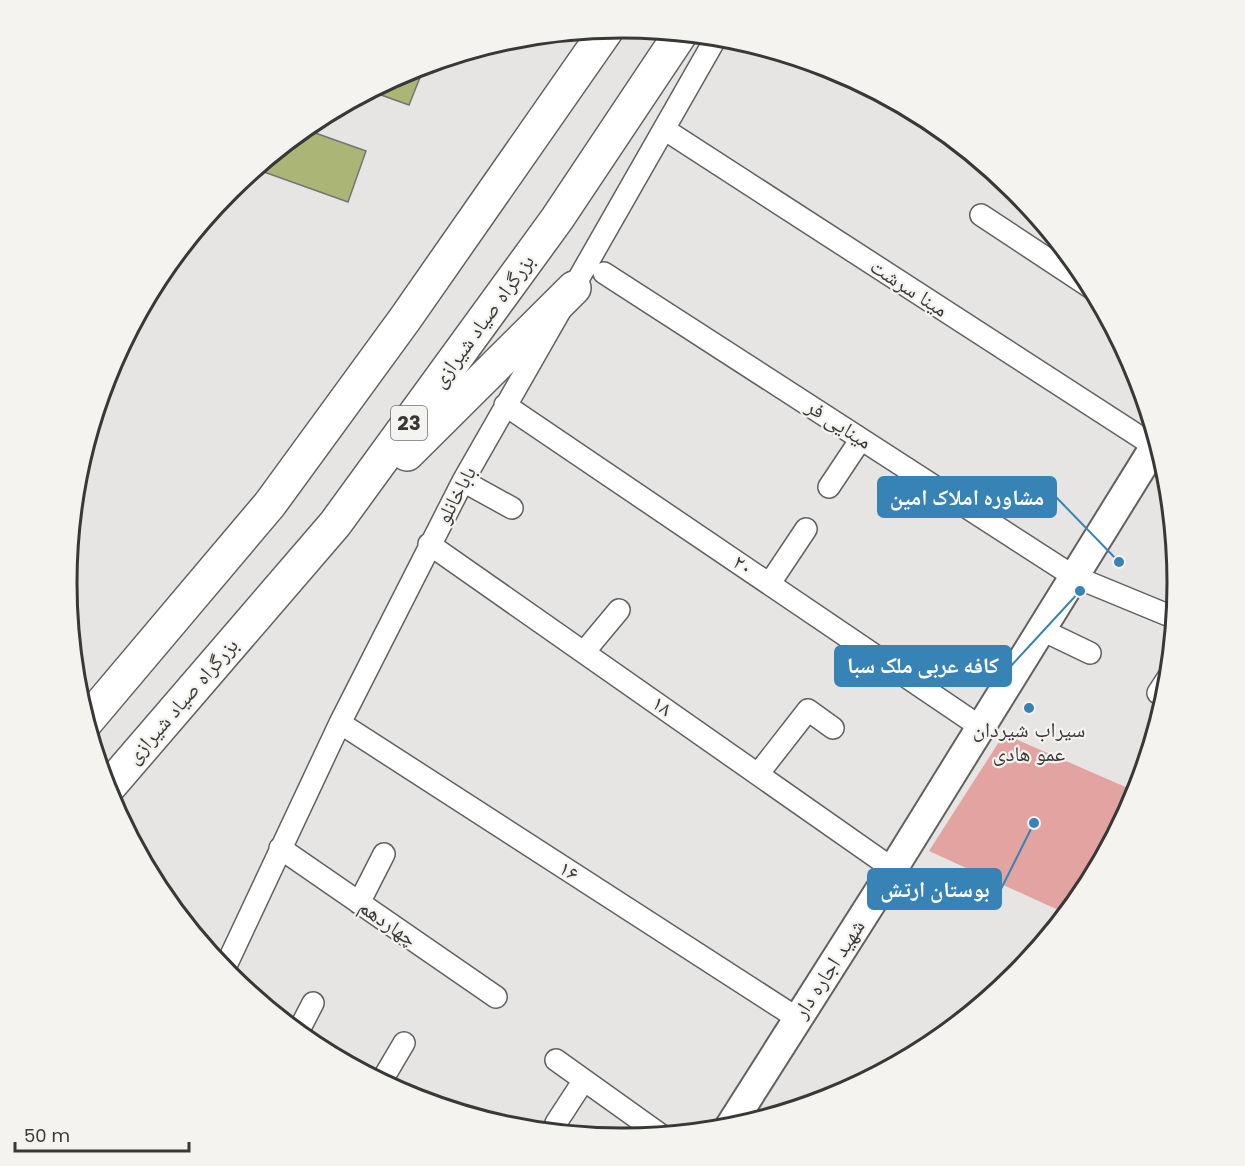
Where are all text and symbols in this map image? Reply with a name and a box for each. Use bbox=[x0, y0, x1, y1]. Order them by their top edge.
street label: بزرگراه صیاد شیرازی bbox=[424, 248, 541, 393]
street label: مینا سرشت bbox=[865, 252, 954, 324]
street label: مینایی فر bbox=[800, 391, 878, 456]
road number: 23 bbox=[391, 406, 427, 440]
street label: باباخانلو bbox=[428, 461, 483, 529]
callout: مشاوره املاک امین bbox=[878, 477, 1056, 517]
text: مشاوره املاک امین bbox=[890, 482, 1044, 513]
street label: ۲۰ bbox=[727, 547, 759, 582]
street label: بزرگراه صیاد شیرازی bbox=[119, 631, 245, 770]
callout: کافه عربی ملک سبا bbox=[835, 646, 1011, 686]
text: کافه عربی ملک سبا bbox=[847, 650, 999, 681]
street label: ۱۸ bbox=[646, 688, 678, 723]
marker: سیراب شیردان عمو هادی bbox=[1022, 701, 1036, 715]
place label: سیراب شیردان عمو هادی bbox=[973, 715, 1085, 768]
street label: ۱۶ bbox=[553, 853, 585, 888]
callout: بوستان ارتش bbox=[868, 869, 1001, 909]
text: بوستان ارتش bbox=[880, 874, 990, 905]
street label: چهاردهم bbox=[353, 892, 423, 953]
street label: شهید اجاره دار bbox=[785, 914, 871, 1025]
scale bar bbox=[15, 1115, 189, 1153]
text: 50 m bbox=[24, 1123, 70, 1148]

